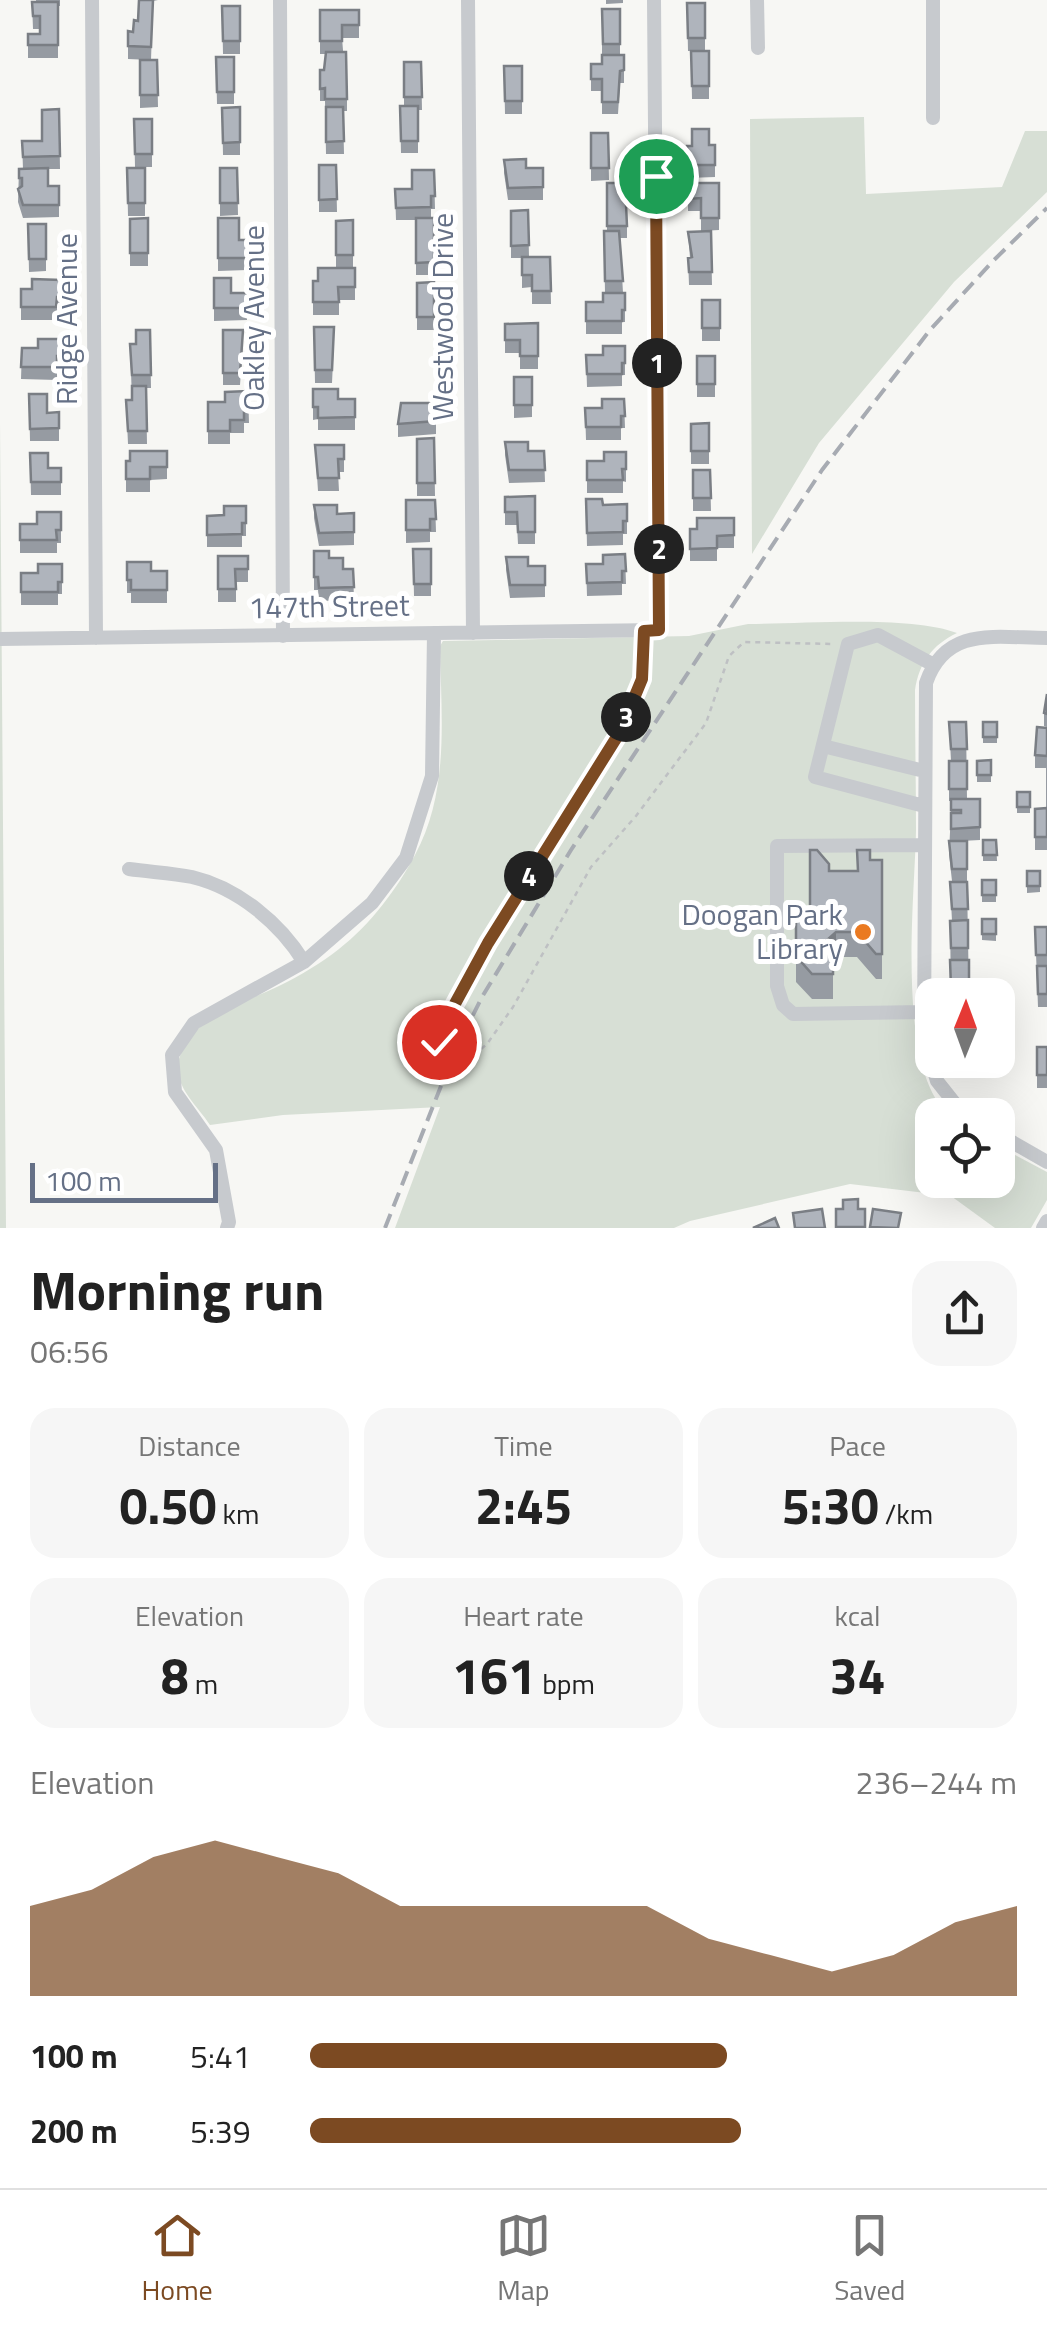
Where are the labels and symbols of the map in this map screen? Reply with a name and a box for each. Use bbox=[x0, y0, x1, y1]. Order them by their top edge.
pin bbox=[614, 134, 699, 219]
street label: Westwood Drive bbox=[419, 213, 465, 421]
street label: Oakley Avenue bbox=[230, 225, 276, 411]
street label: Ridge Avenue bbox=[43, 233, 89, 405]
pin: 1 bbox=[632, 338, 682, 388]
pin: 2 bbox=[634, 524, 684, 574]
street label: 147th Street bbox=[248, 582, 410, 630]
pin: 3 bbox=[601, 692, 651, 742]
pin: 4 bbox=[504, 851, 554, 901]
place label: Doogan Park Library bbox=[681, 891, 843, 971]
marker: Doogan Park Library bbox=[852, 921, 874, 943]
north arrow bbox=[915, 978, 1015, 1078]
pin bbox=[397, 1000, 482, 1085]
scale bar bbox=[30, 1158, 218, 1202]

